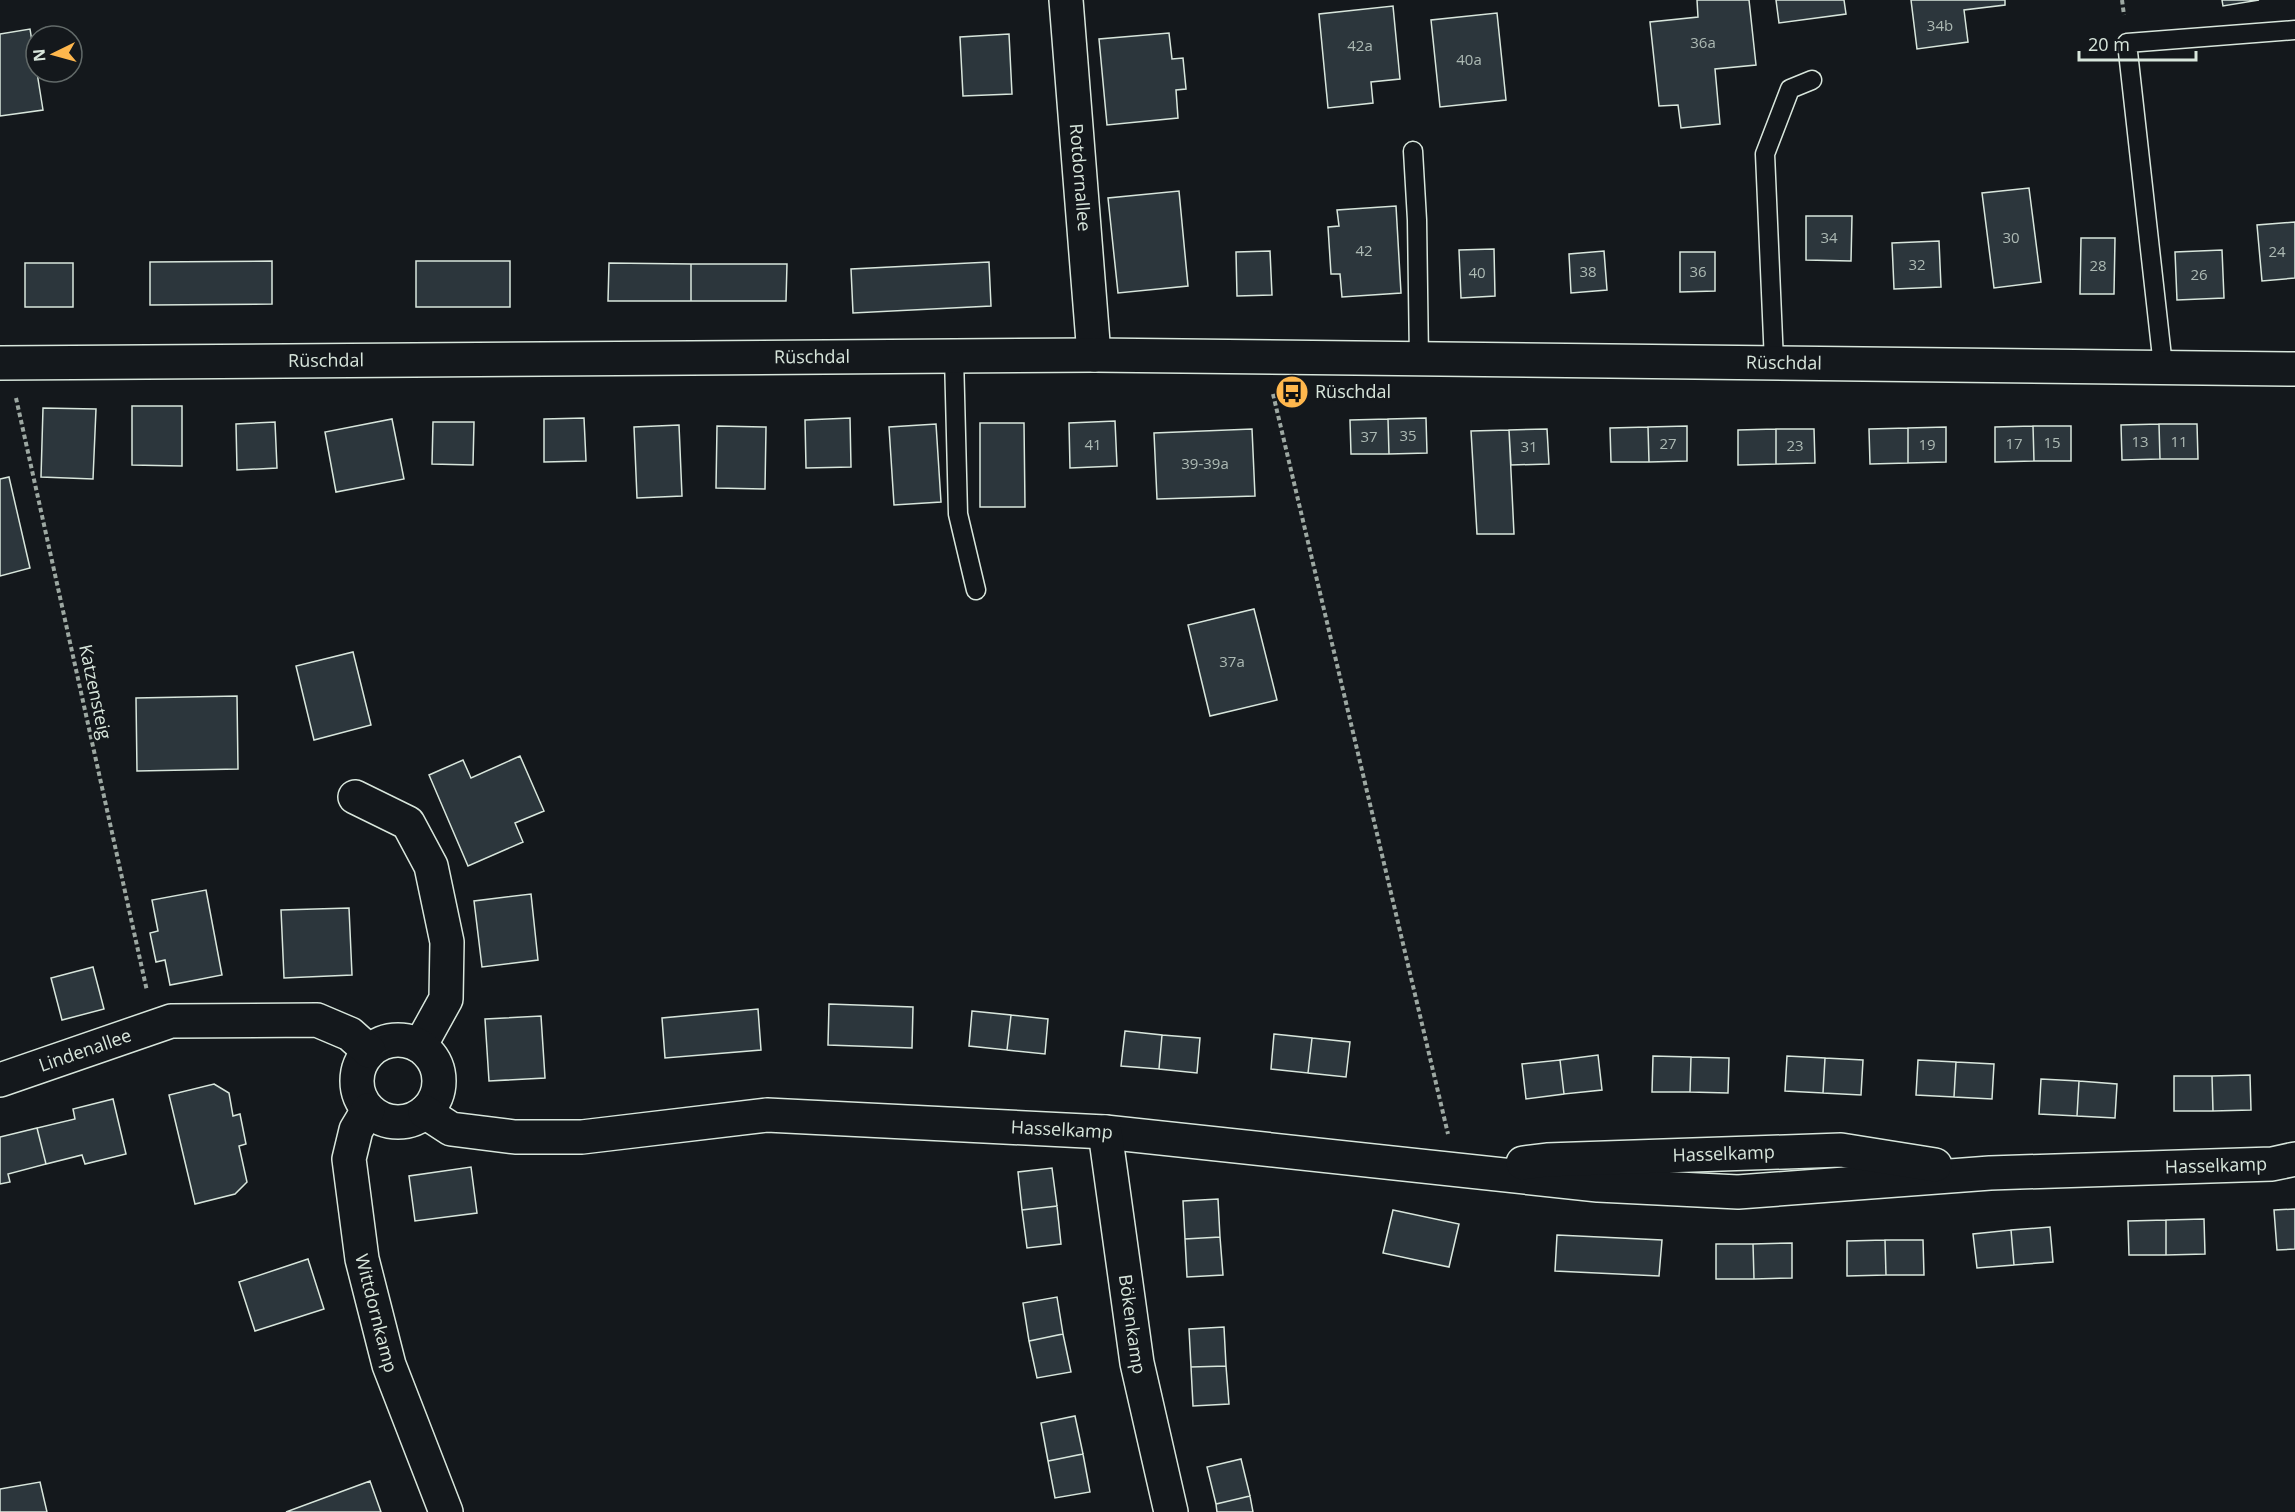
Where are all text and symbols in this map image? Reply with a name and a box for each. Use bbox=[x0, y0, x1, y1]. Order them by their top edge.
house number: 34b bbox=[1927, 15, 1953, 35]
north arrow bbox=[24, 24, 84, 84]
scale bar bbox=[2079, 24, 2196, 62]
house number: 36a bbox=[1690, 32, 1716, 52]
text: 20 m bbox=[2088, 32, 2130, 56]
house number: 42a bbox=[1347, 35, 1373, 55]
text: N bbox=[28, 48, 51, 63]
house number: 40a bbox=[1456, 49, 1482, 69]
street label: Rotdornallee bbox=[1065, 123, 1097, 232]
house number: 34 bbox=[1820, 227, 1838, 247]
house number: 30 bbox=[2002, 227, 2020, 247]
house number: 42 bbox=[1355, 240, 1373, 260]
house number: 24 bbox=[2268, 241, 2286, 261]
house number: 32 bbox=[1908, 254, 1926, 274]
house number: 28 bbox=[2089, 255, 2107, 275]
house number: 38 bbox=[1579, 261, 1597, 281]
house number: 36 bbox=[1689, 261, 1707, 281]
house number: 40 bbox=[1468, 262, 1486, 282]
house number: 26 bbox=[2190, 264, 2208, 284]
street label: Rüschdal bbox=[774, 344, 850, 368]
street label: Rüschdal bbox=[288, 347, 364, 372]
street label: Rüschdal bbox=[1746, 350, 1822, 374]
bus stop icon: Rüschdal bbox=[1274, 374, 1310, 410]
place label: Rüschdal bbox=[1315, 379, 1391, 403]
house number: 35 bbox=[1399, 425, 1417, 445]
house number: 37 bbox=[1360, 426, 1378, 446]
house number: 13 bbox=[2131, 431, 2149, 451]
house number: 11 bbox=[2170, 431, 2188, 451]
house number: 15 bbox=[2043, 432, 2061, 452]
house number: 27 bbox=[1659, 433, 1677, 453]
house number: 17 bbox=[2005, 433, 2023, 453]
house number: 41 bbox=[1084, 434, 1102, 454]
house number: 19 bbox=[1918, 434, 1936, 454]
house number: 23 bbox=[1786, 435, 1804, 455]
house number: 31 bbox=[1520, 436, 1538, 456]
house number: 39-39a bbox=[1181, 453, 1229, 473]
street label: Katzensteig bbox=[74, 642, 118, 742]
house number: 37a bbox=[1219, 651, 1245, 671]
street label: Lindenallee bbox=[35, 1023, 134, 1077]
street label: Hasselkamp bbox=[1010, 1114, 1114, 1144]
street label: Hasselkamp bbox=[1672, 1139, 1775, 1167]
street label: Hasselkamp bbox=[2164, 1151, 2267, 1178]
street label: Wittdornkamp bbox=[350, 1251, 404, 1376]
street label: Bökenkamp bbox=[1114, 1273, 1152, 1376]

